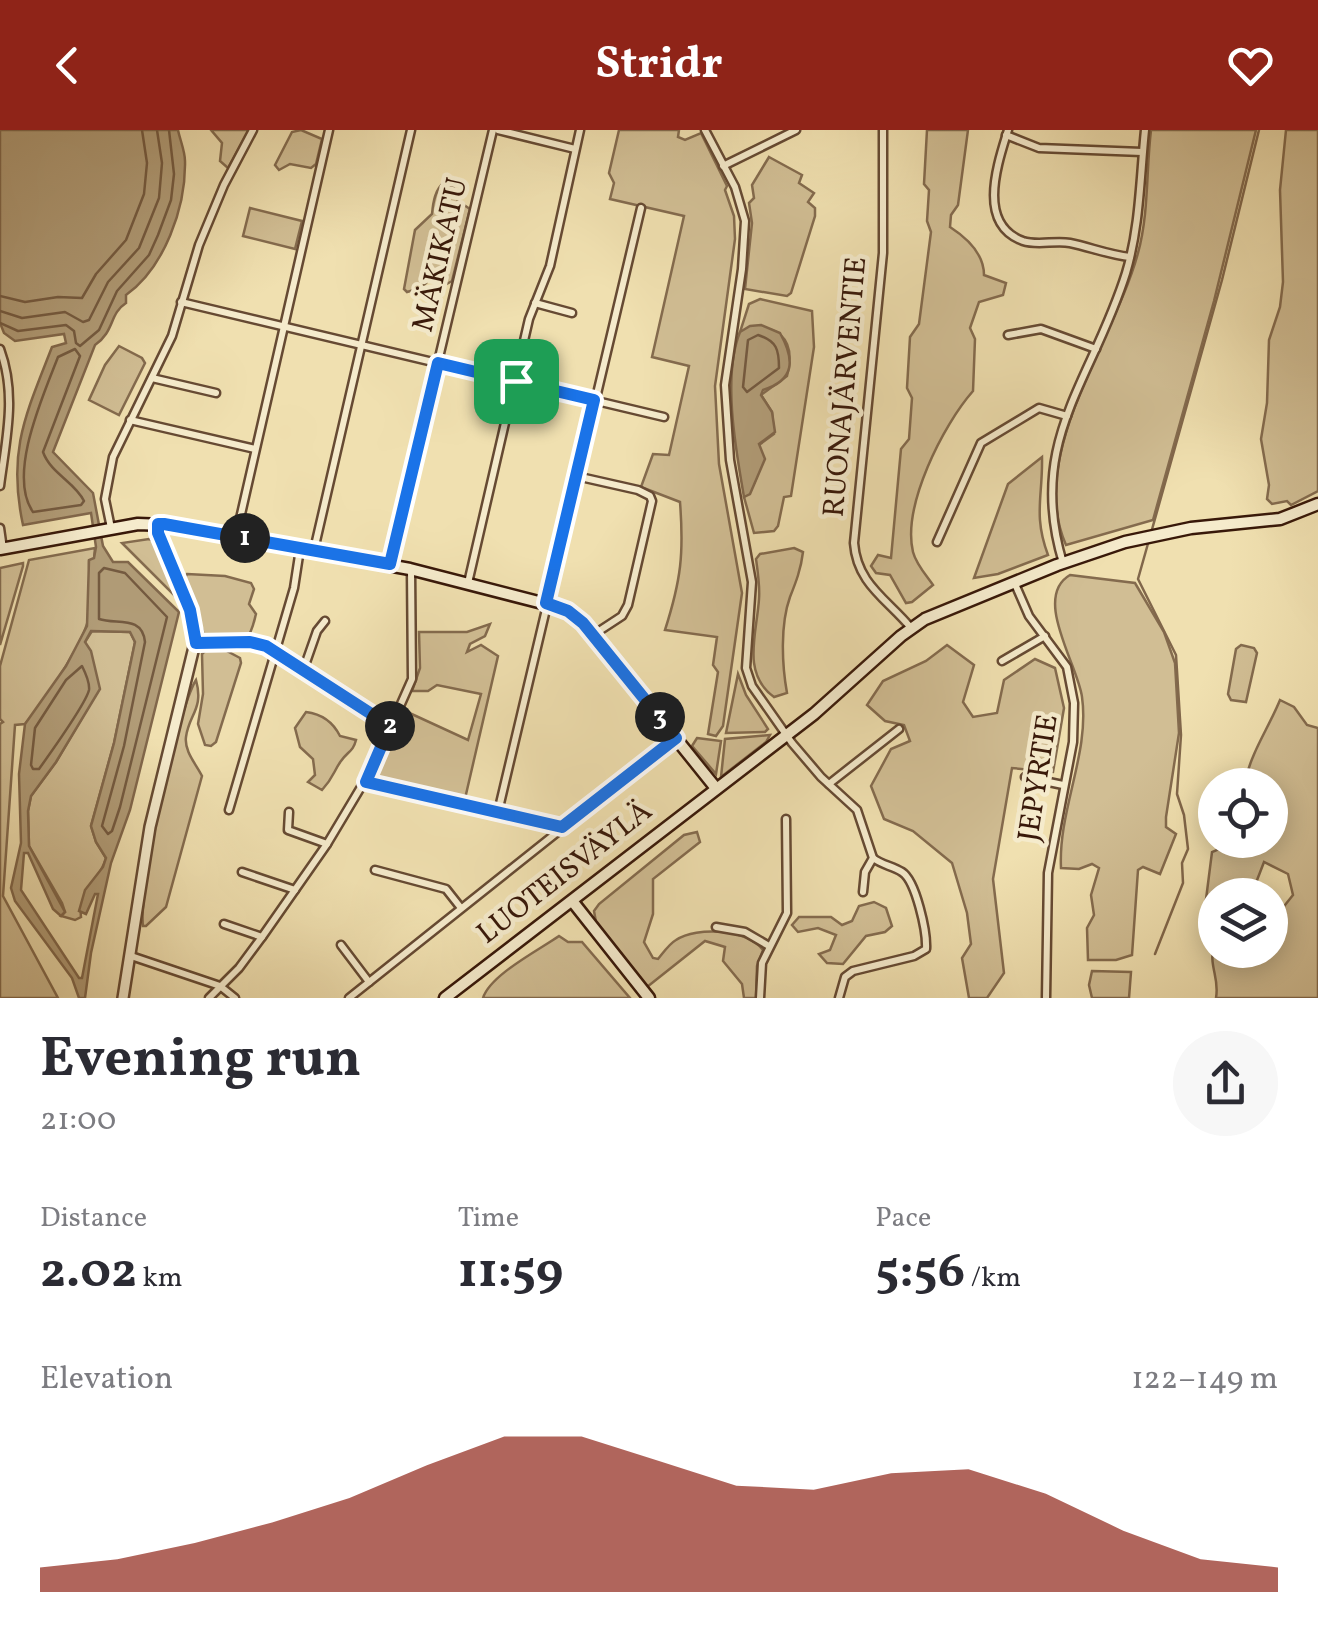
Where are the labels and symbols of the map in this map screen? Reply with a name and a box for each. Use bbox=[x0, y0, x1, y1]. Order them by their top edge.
street label: MÄKIKATU bbox=[403, 174, 479, 336]
street label: RUONAJÄRVENTIE bbox=[814, 255, 878, 519]
pin bbox=[474, 339, 559, 424]
pin: 1 bbox=[220, 513, 270, 563]
pin: 3 bbox=[635, 692, 685, 742]
pin: 2 bbox=[365, 701, 415, 751]
street label: JEPYRTIE bbox=[1008, 711, 1070, 845]
street label: LUOTEISVÄYLÄ bbox=[468, 791, 662, 955]

